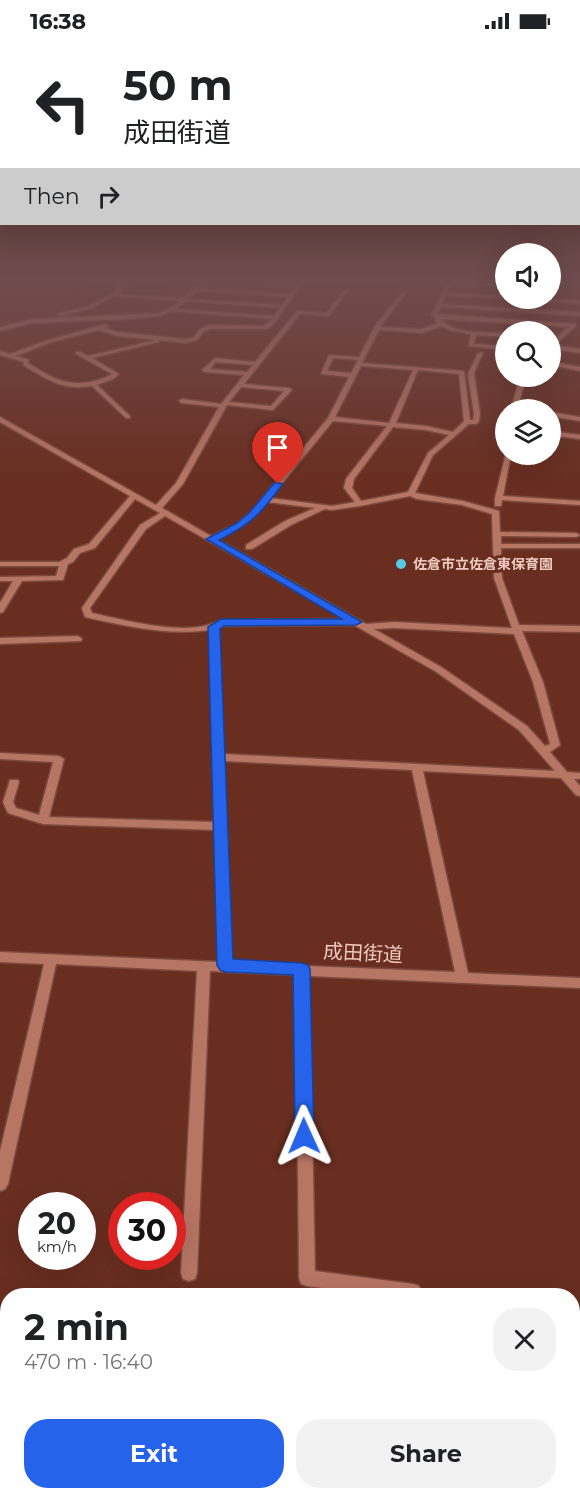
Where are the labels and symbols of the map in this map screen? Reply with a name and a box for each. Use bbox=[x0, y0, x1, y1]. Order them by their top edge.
pin bbox=[252, 422, 303, 484]
place label: 佐倉市立佐倉東保育園 bbox=[413, 555, 553, 573]
marker: 佐倉市立佐倉東保育園 bbox=[394, 557, 408, 571]
street label: 成田街道 bbox=[322, 939, 404, 967]
position arrow bbox=[272, 1104, 336, 1168]
speed limit sign: 30 bbox=[108, 1192, 186, 1270]

